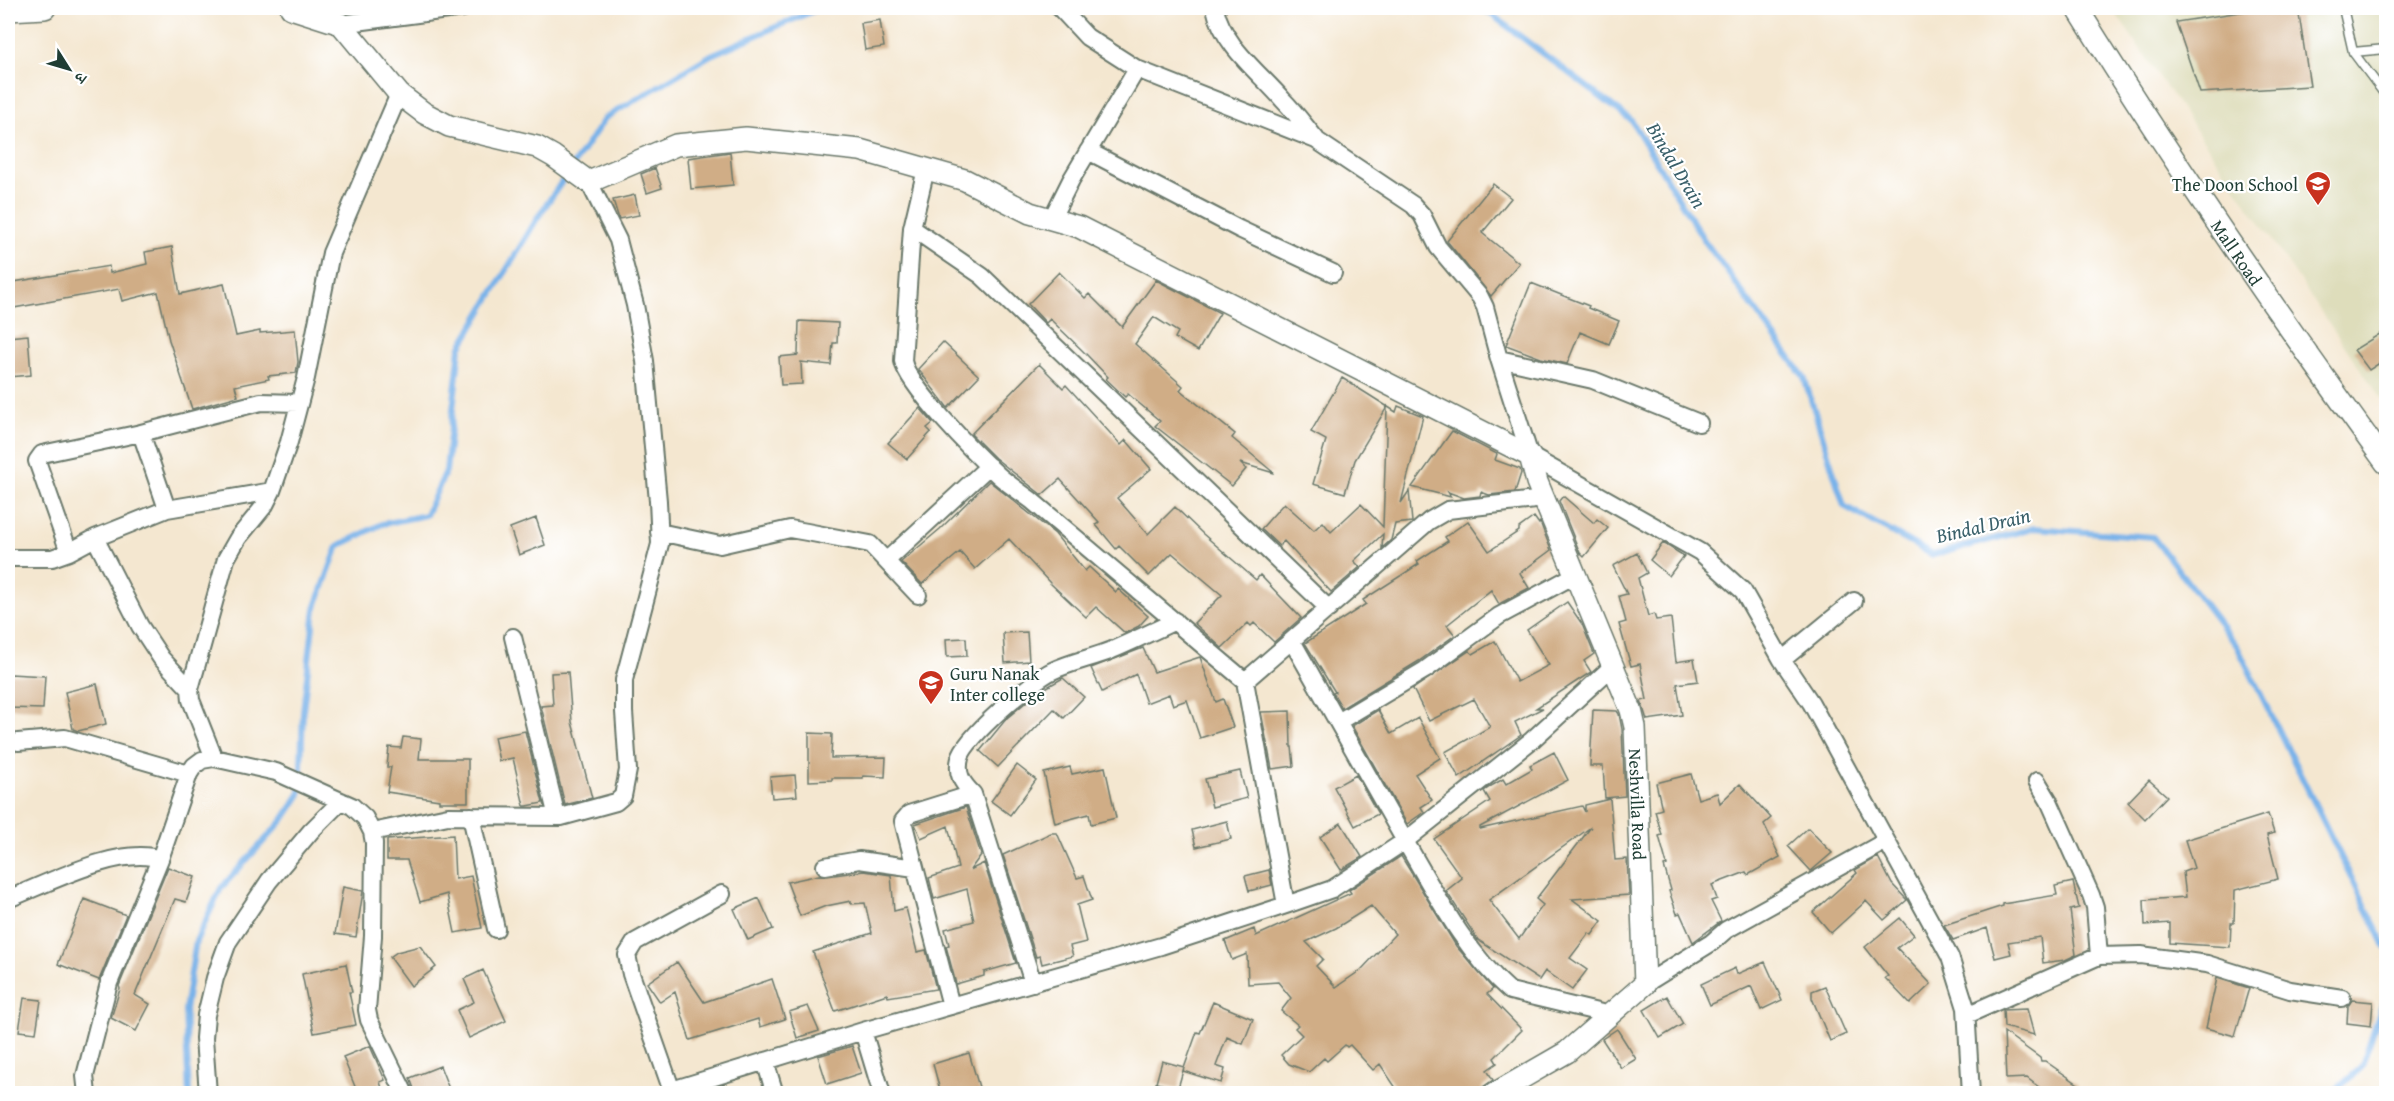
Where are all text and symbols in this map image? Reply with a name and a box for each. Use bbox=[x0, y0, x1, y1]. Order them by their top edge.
north arrow bbox=[39, 39, 99, 99]
text: उ bbox=[68, 67, 94, 90]
water label: Bindal Drain bbox=[1639, 116, 1714, 213]
school or university icon: The Doon School bbox=[2303, 169, 2333, 207]
place label: The Doon School bbox=[2172, 171, 2298, 198]
street label: Mall Road bbox=[2205, 214, 2269, 291]
water label: Bindal Drain bbox=[1932, 500, 2033, 550]
place label: Guru Nanak Inter college bbox=[950, 660, 1045, 708]
school or university icon: Guru Nanak Inter college bbox=[916, 668, 946, 706]
street label: Neshvilla Road bbox=[1622, 748, 1654, 861]

